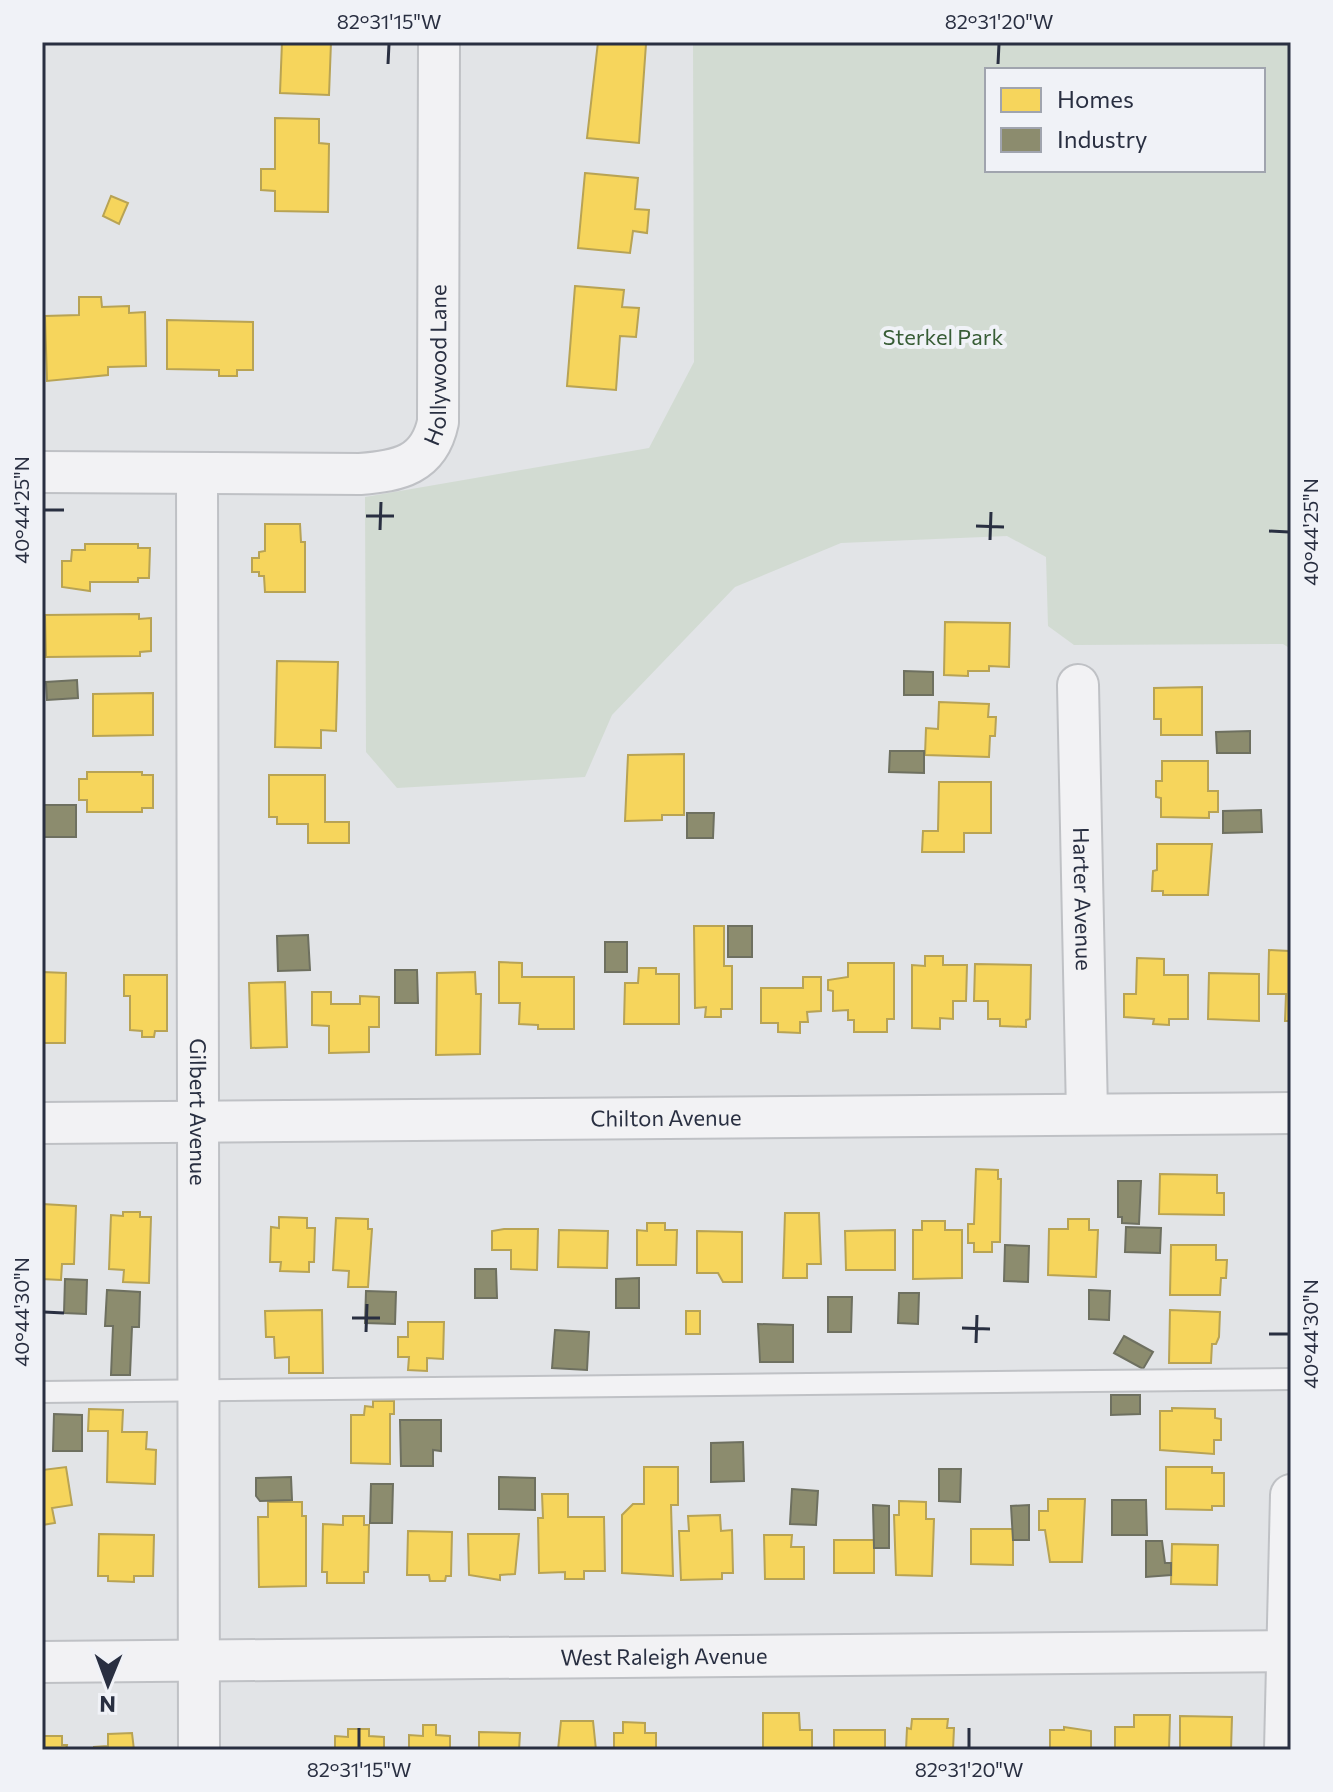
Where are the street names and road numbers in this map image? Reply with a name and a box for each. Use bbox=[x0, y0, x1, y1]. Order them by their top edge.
street label: Hollywood Lane bbox=[418, 284, 452, 449]
street label: Harter Avenue bbox=[1068, 827, 1098, 971]
street label: Gilbert Avenue bbox=[185, 1038, 212, 1186]
street label: Chilton Avenue bbox=[590, 1103, 742, 1132]
street label: West Raleigh Avenue bbox=[560, 1642, 768, 1670]

